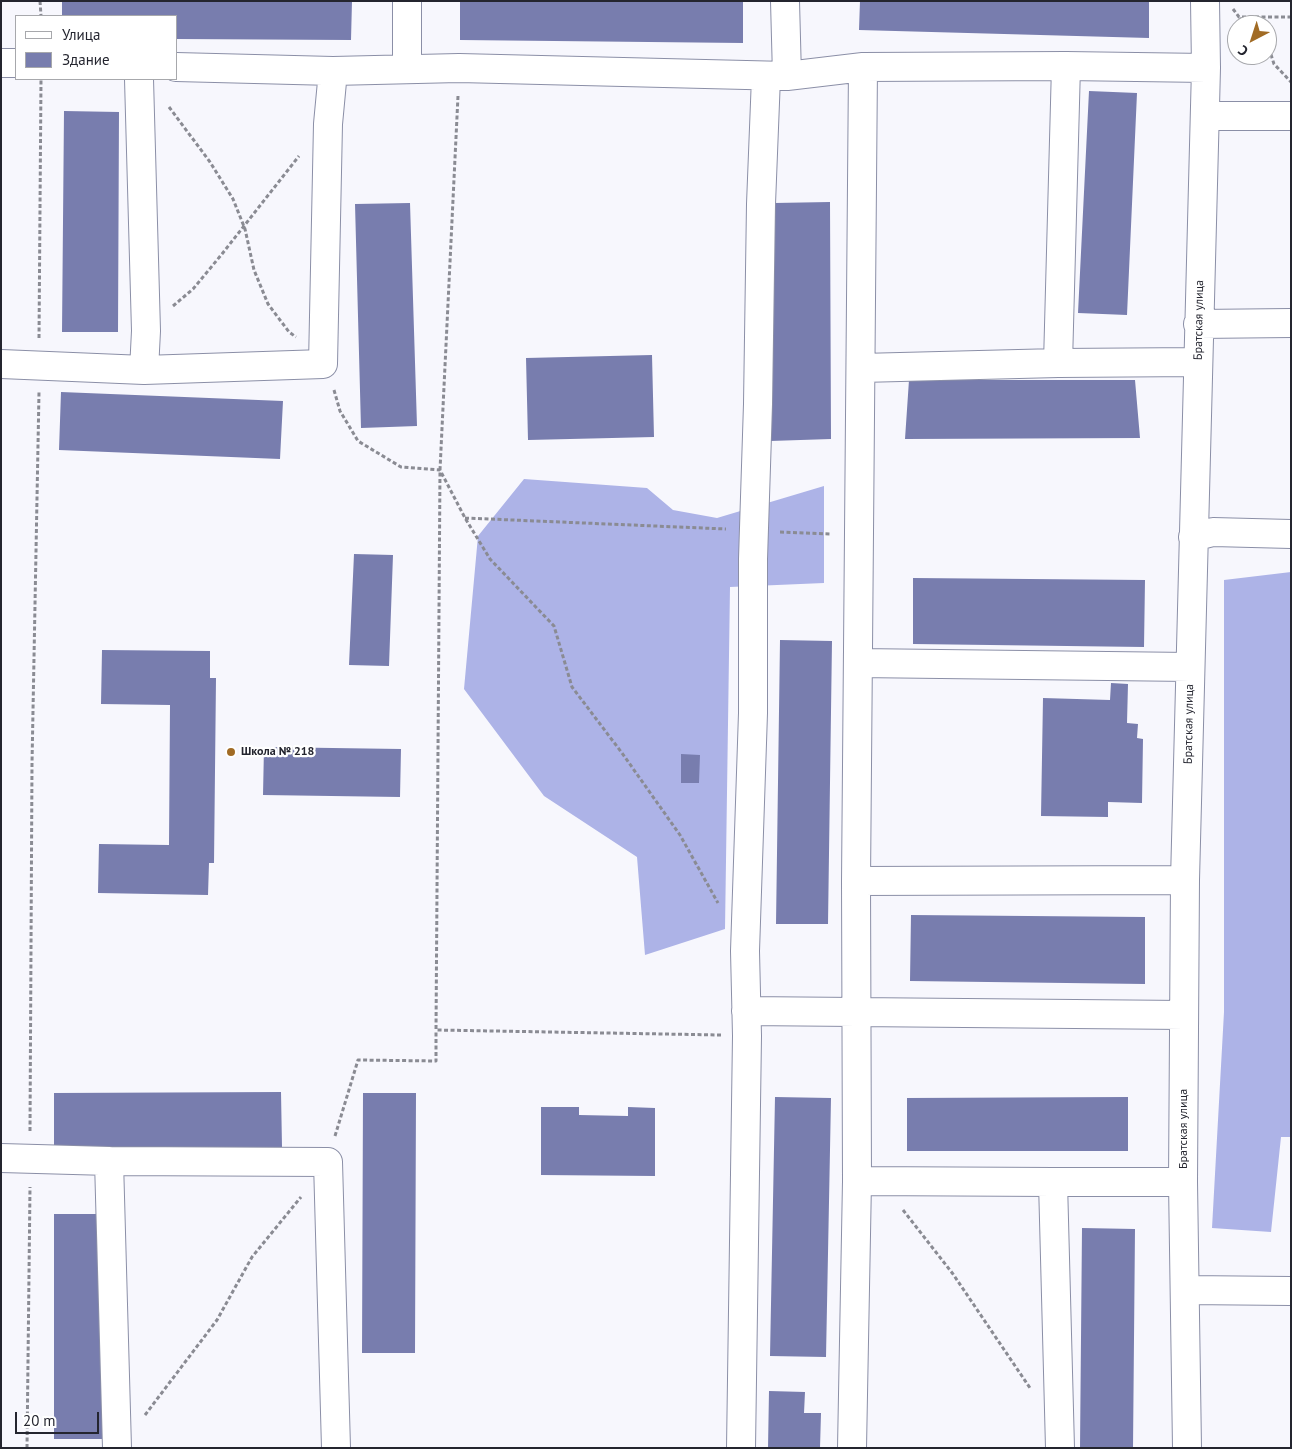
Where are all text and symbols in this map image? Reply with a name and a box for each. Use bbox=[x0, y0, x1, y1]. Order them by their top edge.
legend bbox=[15, 15, 178, 80]
north arrow bbox=[1227, 15, 1277, 65]
text: Улица bbox=[62, 25, 100, 44]
text: С bbox=[1234, 41, 1252, 60]
text: Здание bbox=[62, 50, 110, 69]
street label: Братская улица bbox=[1191, 280, 1207, 360]
street label: Братская улица bbox=[1181, 684, 1197, 764]
place label: Школа № 218 bbox=[241, 745, 314, 759]
marker: Школа № 218 bbox=[225, 746, 237, 758]
street label: Братская улица bbox=[1177, 1089, 1191, 1169]
scale bar bbox=[18, 1402, 101, 1434]
text: 20 m bbox=[23, 1411, 56, 1430]

